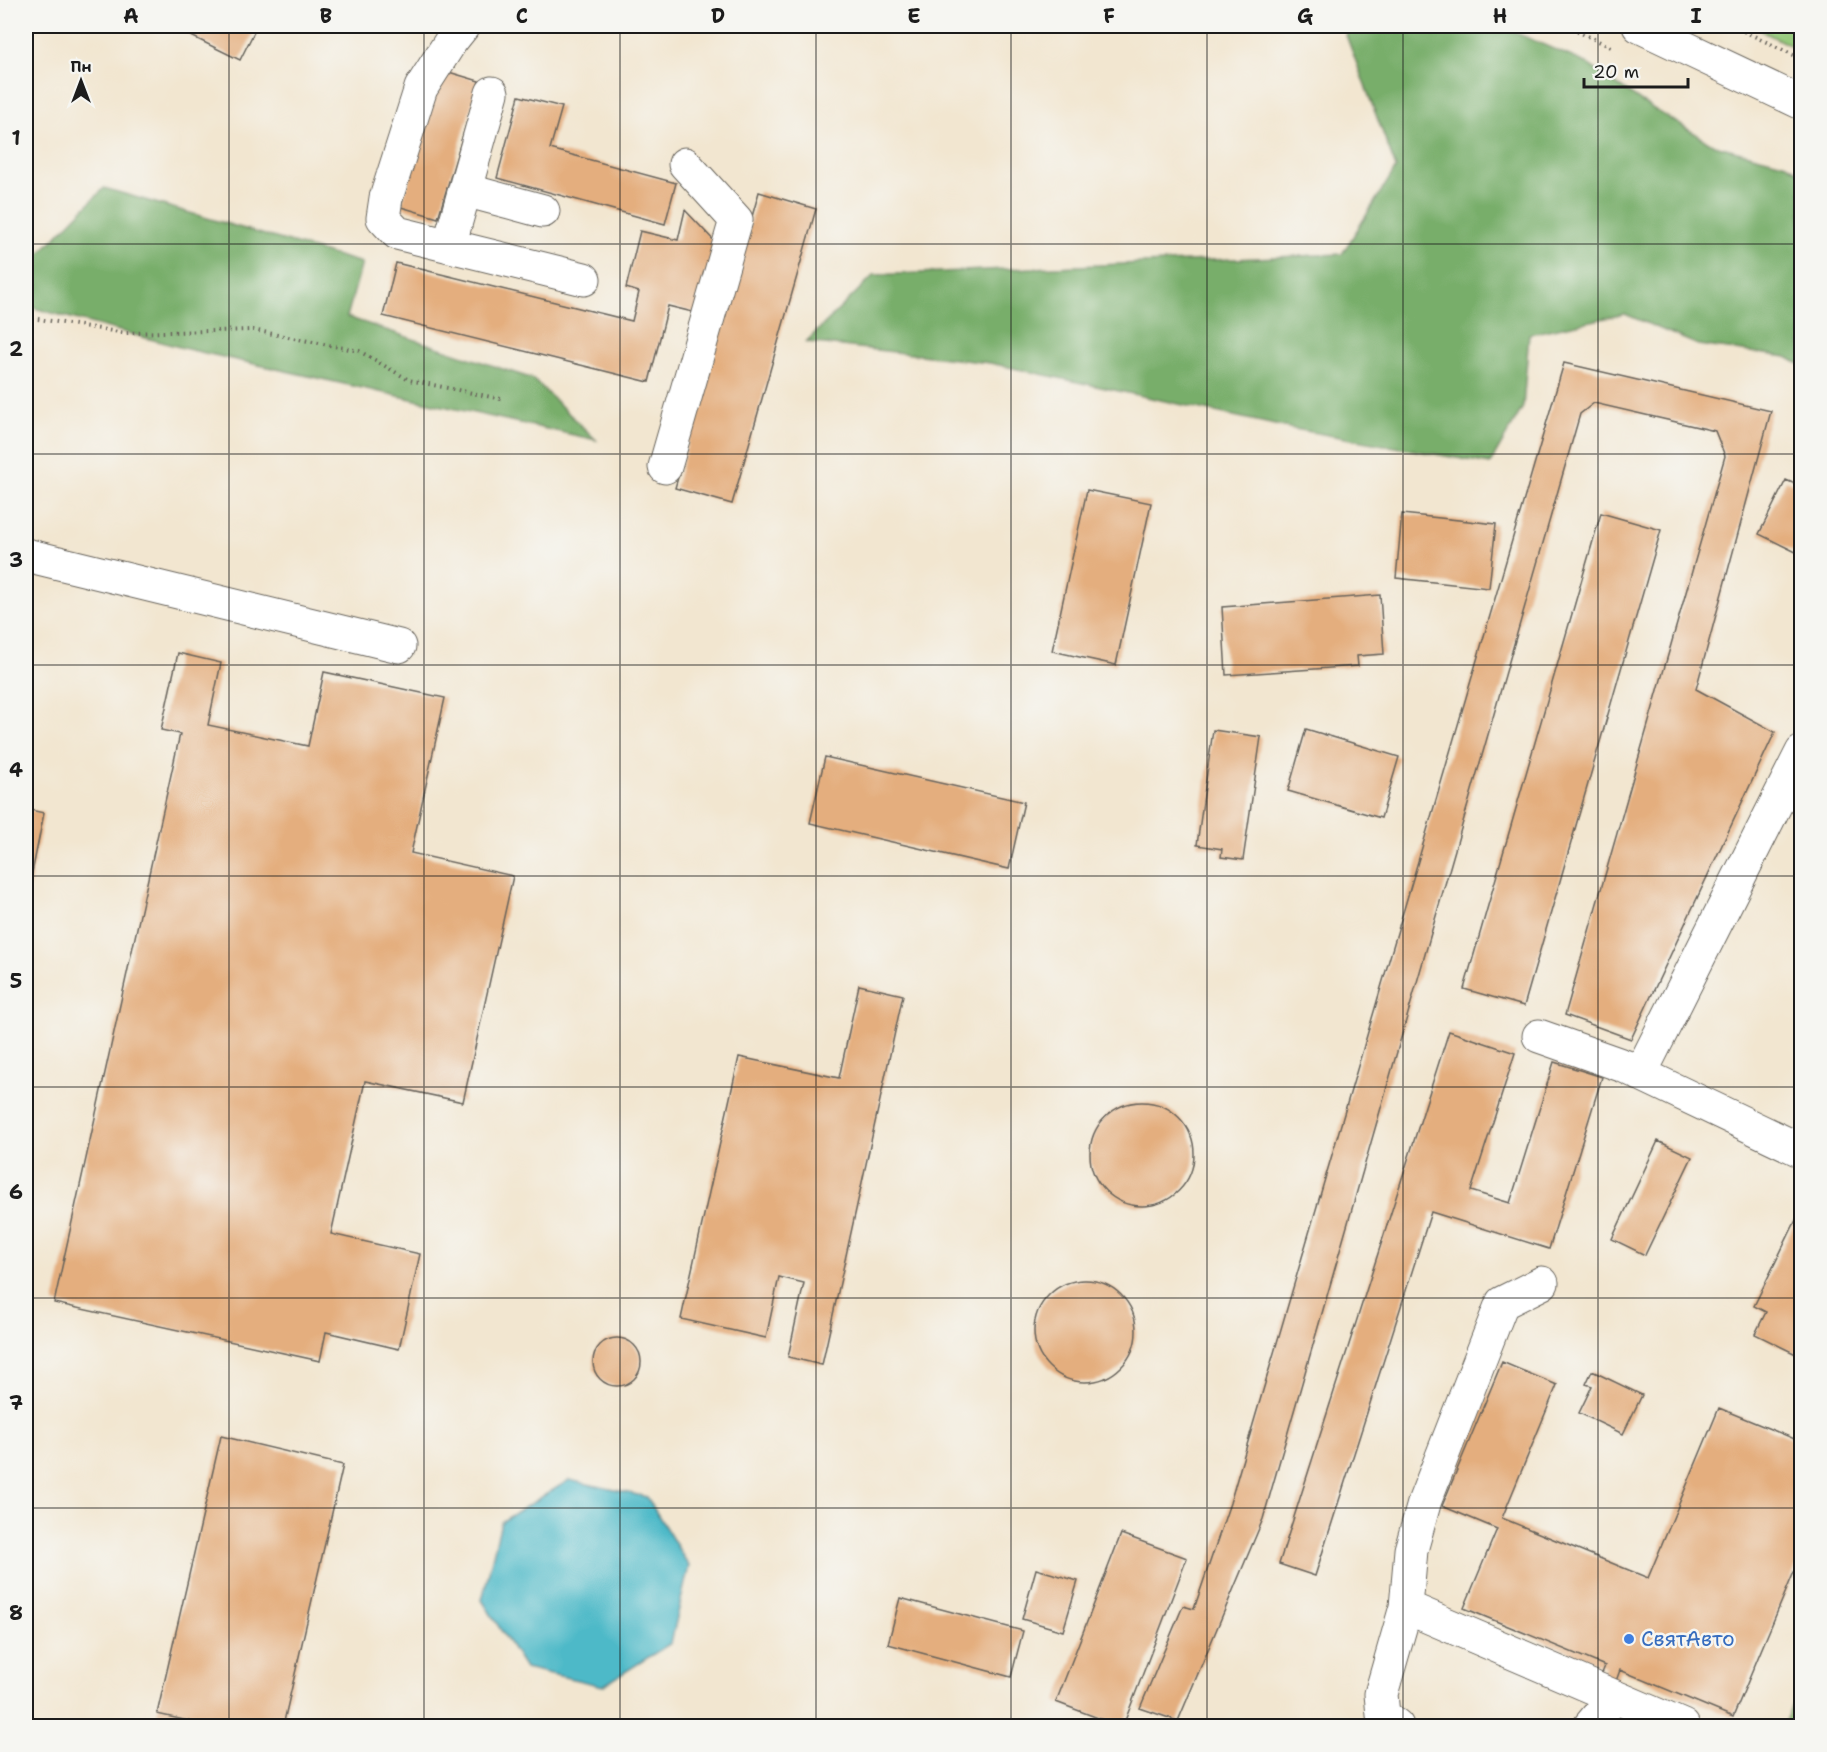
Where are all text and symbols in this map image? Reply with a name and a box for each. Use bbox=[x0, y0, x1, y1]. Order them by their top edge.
text: A bbox=[123, 3, 139, 29]
text: B bbox=[320, 3, 332, 29]
text: C bbox=[516, 3, 528, 29]
text: D bbox=[711, 3, 725, 29]
text: E bbox=[907, 3, 921, 29]
text: F bbox=[1103, 3, 1115, 29]
text: G bbox=[1297, 3, 1313, 29]
text: H bbox=[1493, 3, 1507, 29]
text: I bbox=[1690, 3, 1702, 29]
north arrow bbox=[51, 51, 111, 111]
scale bar bbox=[1584, 51, 1688, 89]
text: Пн bbox=[70, 56, 92, 77]
text: 20 m bbox=[1593, 60, 1639, 84]
text: 1 bbox=[11, 125, 21, 151]
text: 2 bbox=[9, 336, 23, 362]
text: 3 bbox=[9, 547, 23, 573]
text: 4 bbox=[9, 757, 23, 783]
text: 5 bbox=[10, 968, 22, 994]
text: 6 bbox=[9, 1179, 23, 1205]
text: 7 bbox=[9, 1390, 23, 1416]
text: 8 bbox=[9, 1600, 23, 1626]
place label: СвятАвто bbox=[1641, 1625, 1735, 1653]
marker: СвятАвто bbox=[1622, 1632, 1636, 1646]

